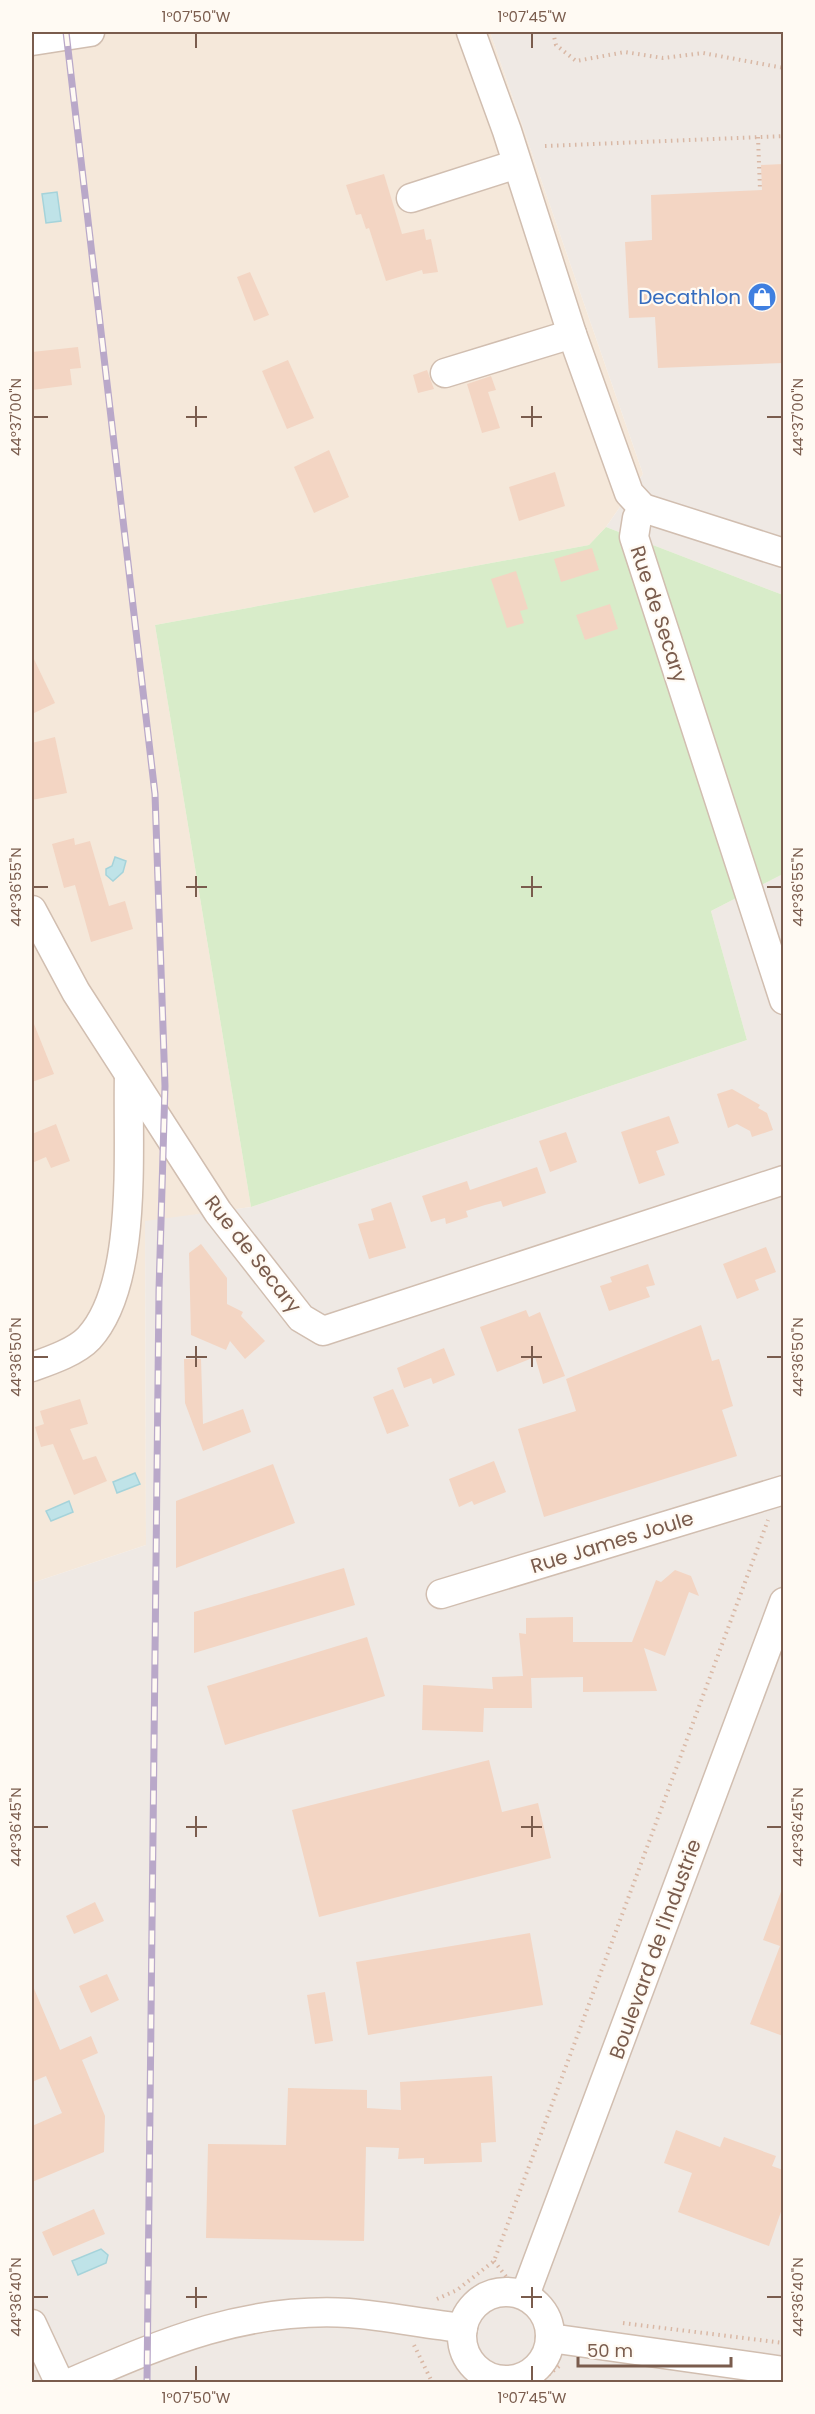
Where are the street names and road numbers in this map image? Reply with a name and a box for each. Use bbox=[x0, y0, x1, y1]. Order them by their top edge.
street label: Rue de Secary bbox=[624, 542, 694, 686]
street label: Rue de Secary bbox=[198, 1189, 308, 1319]
street label: Rue James Joule bbox=[527, 1504, 697, 1580]
street label: Boulevard de l'Industrie bbox=[602, 1835, 708, 2063]

